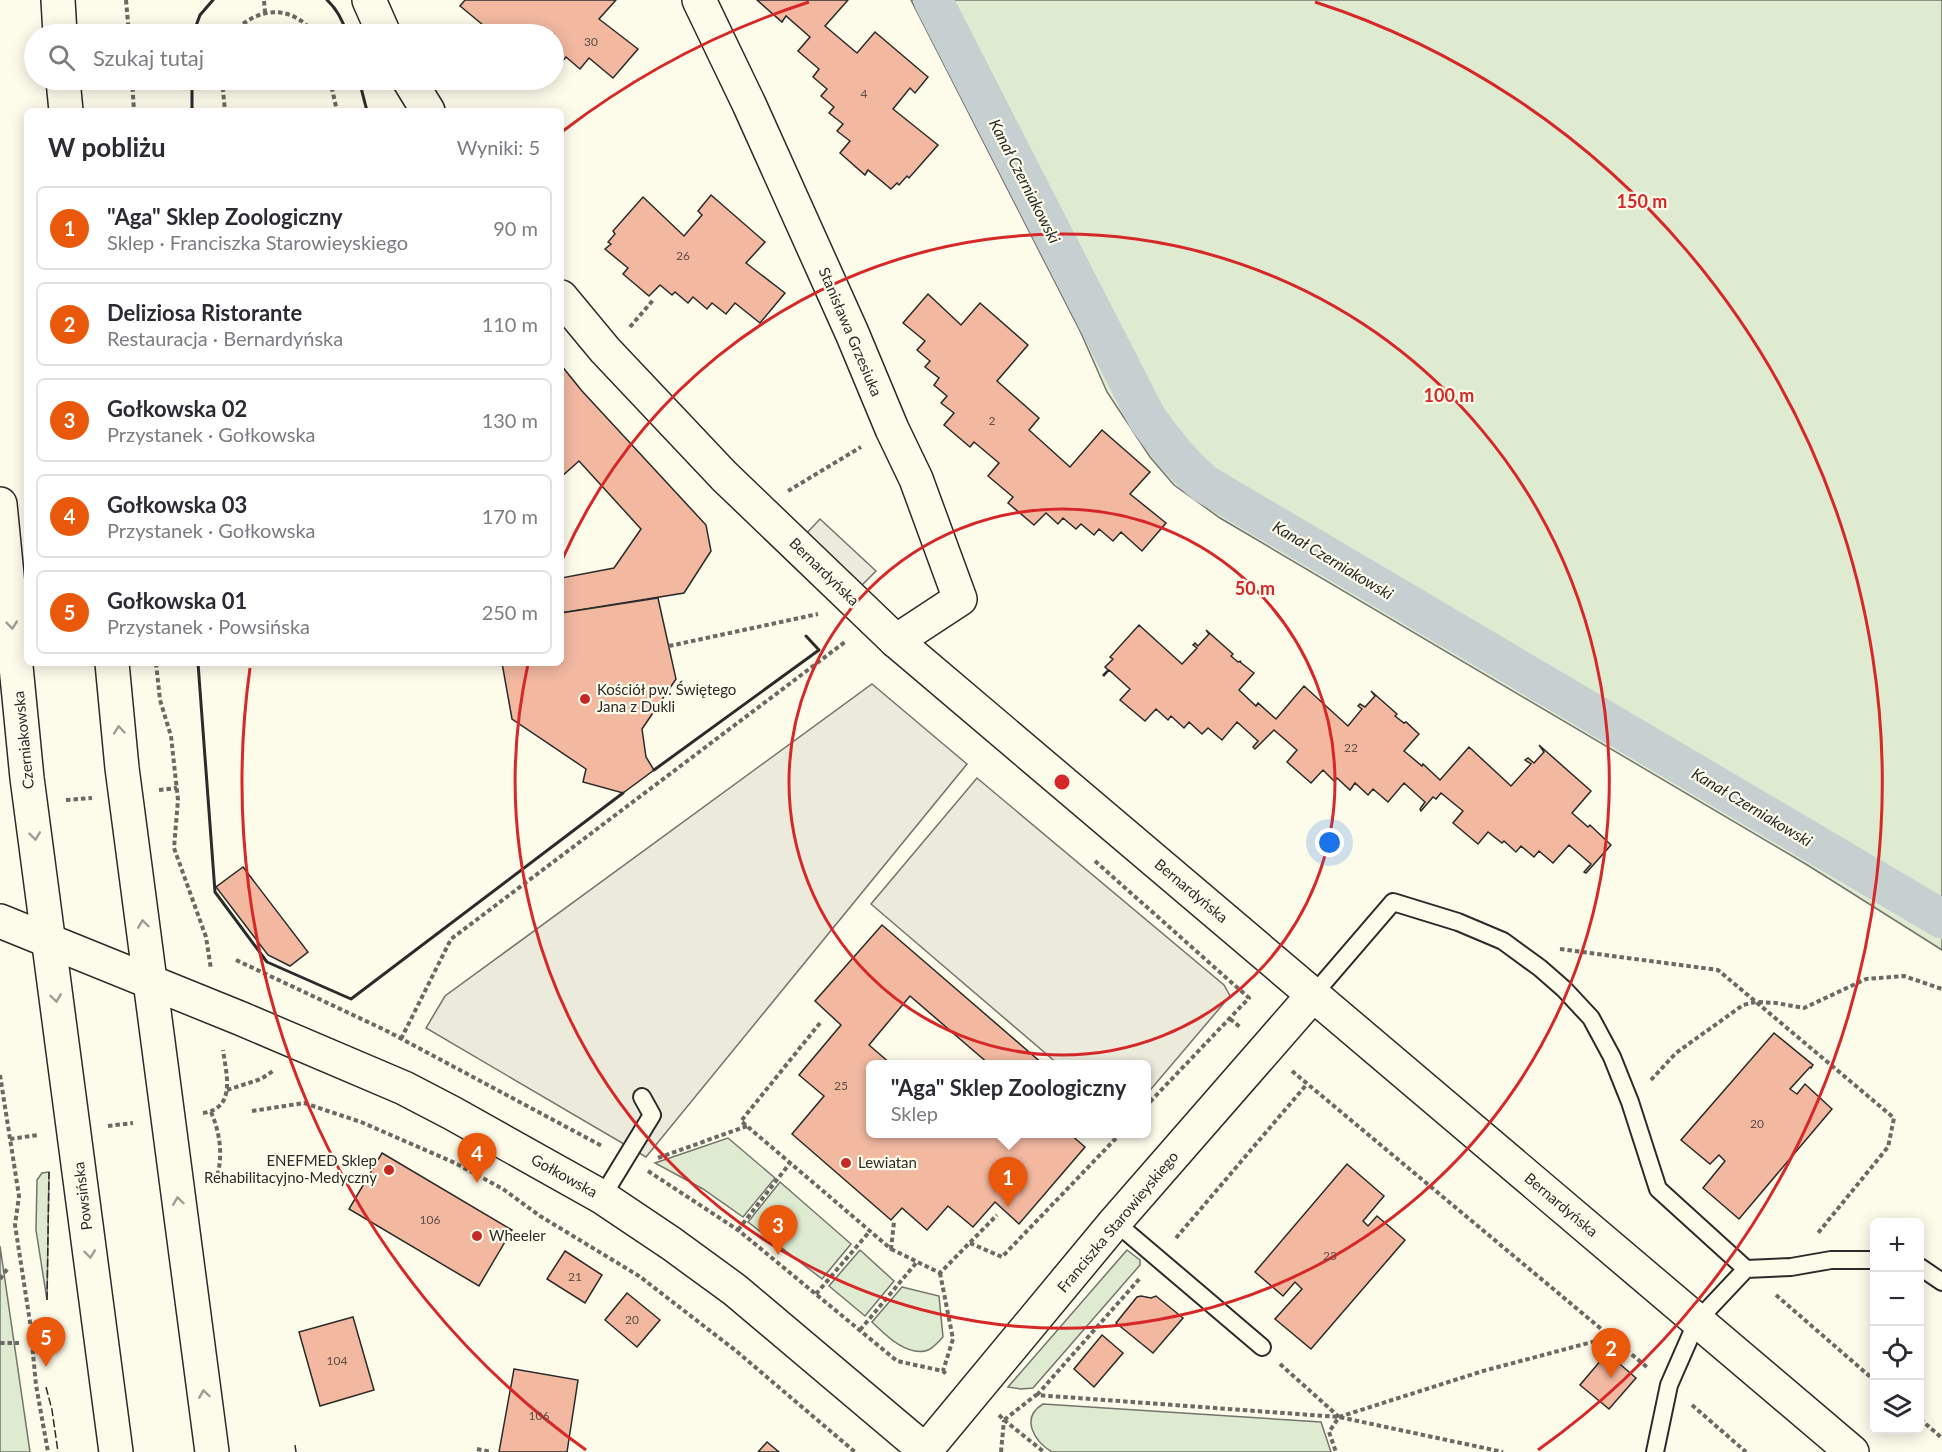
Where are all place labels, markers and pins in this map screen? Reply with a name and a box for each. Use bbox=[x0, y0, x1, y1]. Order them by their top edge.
place label: Kościół pw. Świętego Jana z Dukli bbox=[597, 680, 736, 715]
marker: Kościół pw. Świętego Jana z Dukli bbox=[578, 692, 592, 706]
centre of rings bbox=[1052, 772, 1072, 792]
pin: 4 bbox=[458, 1134, 496, 1183]
place label: ENEFMED Sklep Rehabilitacyjno-Medyczny bbox=[204, 1151, 377, 1186]
place label: Lewiatan bbox=[858, 1153, 917, 1171]
marker: Lewiatan bbox=[839, 1156, 853, 1170]
pin: 1 bbox=[988, 1158, 1028, 1207]
marker: ENEFMED Sklep Rehabilitacyjno-Medyczny bbox=[382, 1163, 396, 1177]
pin: 3 bbox=[758, 1206, 798, 1255]
place label: Wheeler bbox=[489, 1226, 546, 1244]
marker: Wheeler bbox=[470, 1229, 484, 1243]
pin: 5 bbox=[26, 1318, 66, 1367]
pin: 2 bbox=[1592, 1328, 1630, 1378]

